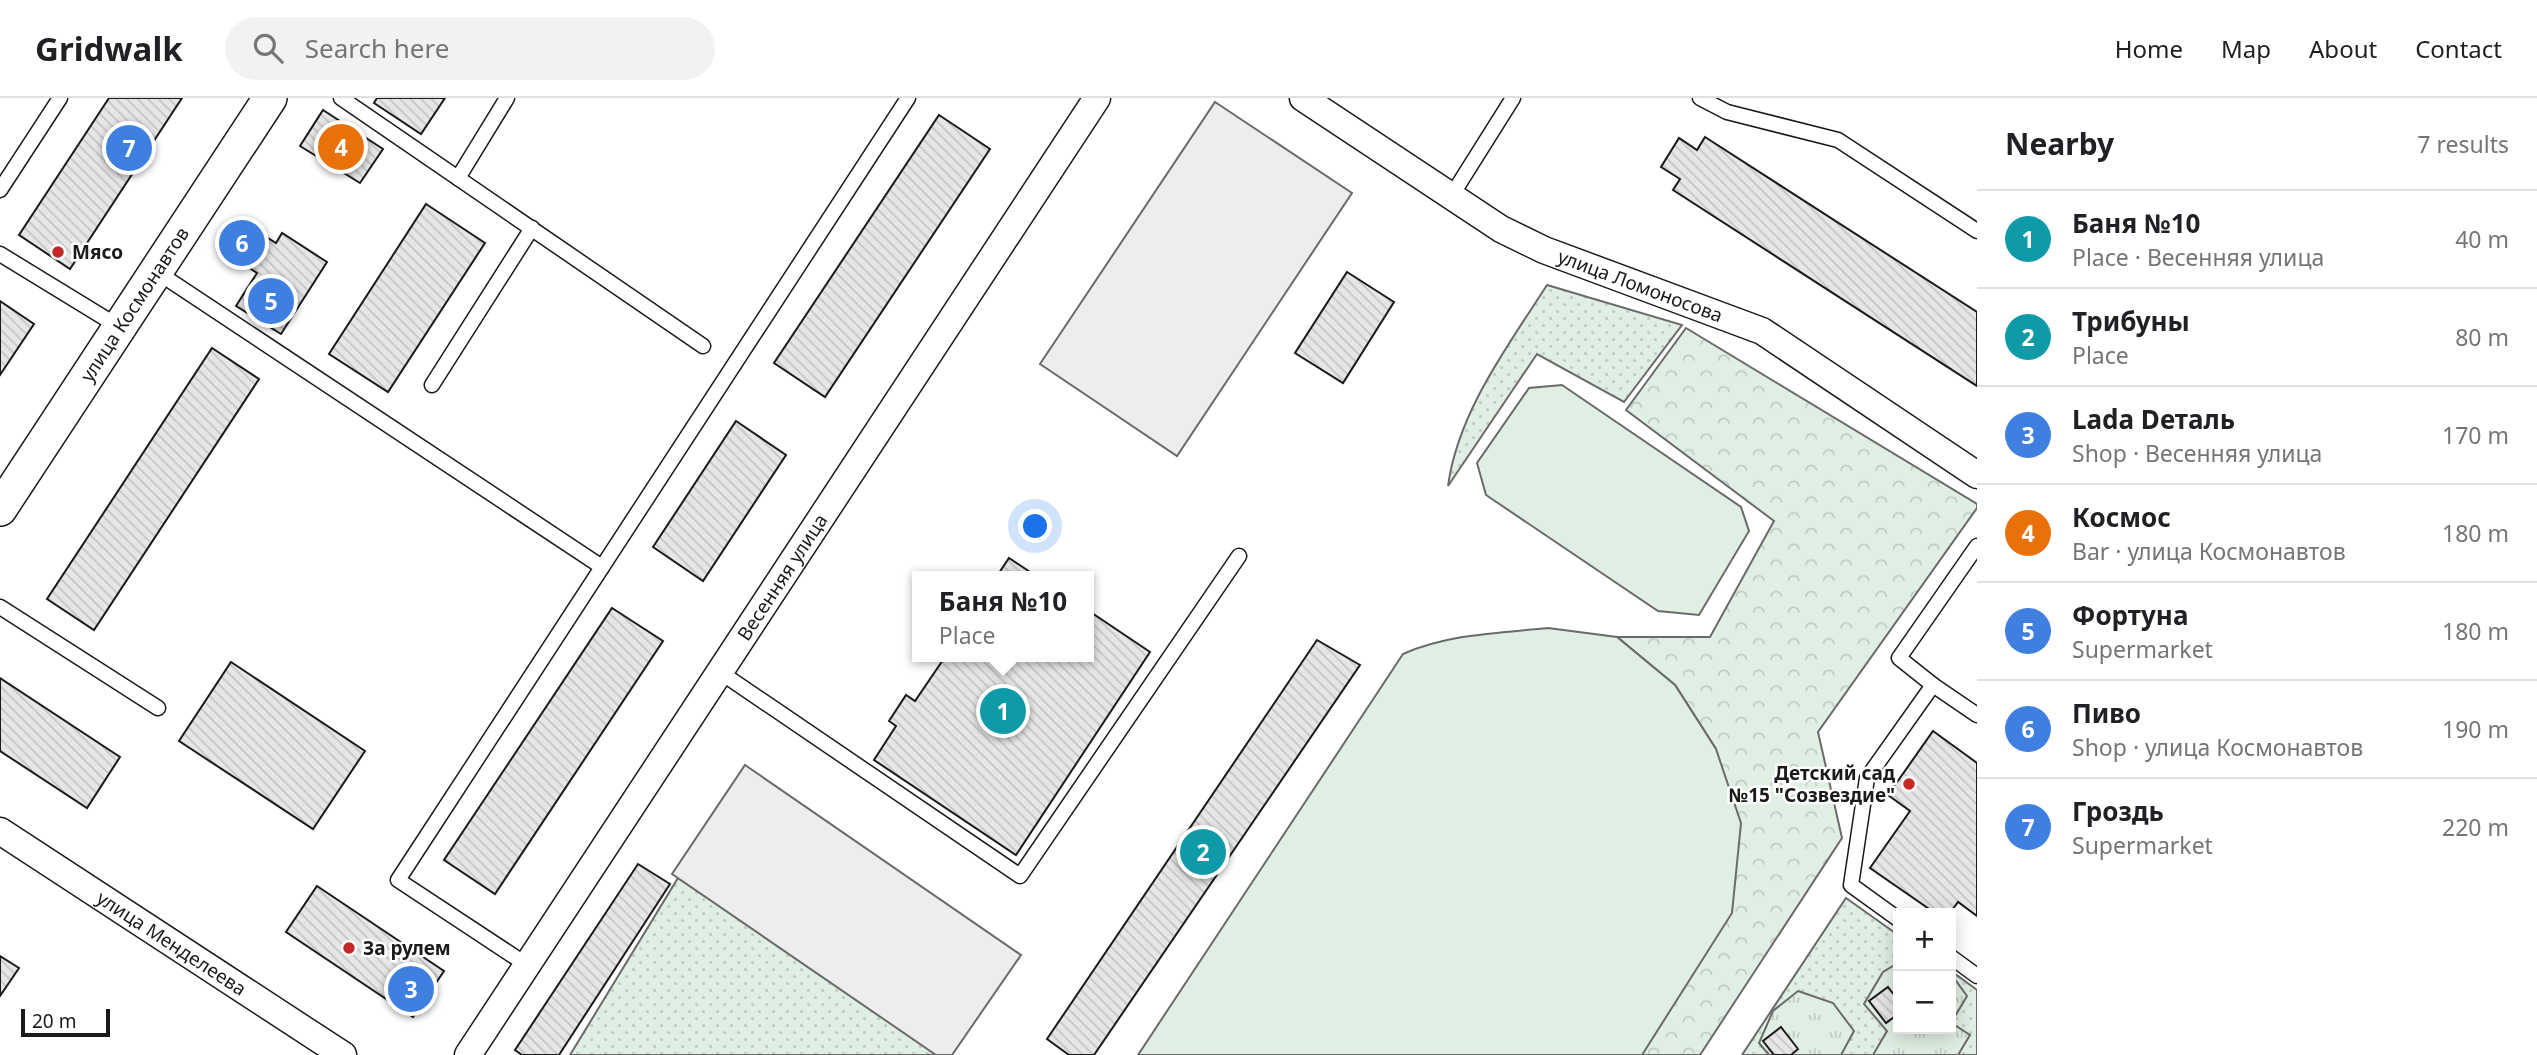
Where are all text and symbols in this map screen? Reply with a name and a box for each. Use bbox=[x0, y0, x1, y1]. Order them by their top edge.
search box bbox=[225, 17, 715, 80]
text: Gridwalk bbox=[35, 26, 183, 71]
icon: search bbox=[249, 29, 287, 67]
text: Search here bbox=[305, 30, 449, 66]
text: Home bbox=[2115, 32, 2183, 65]
text: Map bbox=[2221, 32, 2271, 65]
text: About bbox=[2309, 32, 2377, 65]
text: Contact bbox=[2415, 32, 2502, 65]
pin: 4 bbox=[318, 121, 364, 173]
pin: 7 bbox=[106, 122, 152, 174]
text: Nearby bbox=[2005, 123, 2114, 164]
text: 7 results bbox=[2417, 128, 2509, 160]
text: Баня №10 bbox=[2072, 205, 2200, 241]
pin: 6 bbox=[219, 217, 265, 269]
street label: улица Космонавтов bbox=[74, 222, 195, 387]
text: 1 bbox=[2021, 223, 2035, 255]
text: 40 m bbox=[2455, 223, 2509, 255]
place label: Мясо bbox=[72, 239, 123, 265]
text: Place · Весенняя улица bbox=[2072, 241, 2324, 273]
street label: улица Ломоносова bbox=[1554, 243, 1726, 328]
marker: Мясо bbox=[50, 244, 66, 260]
pin: 5 bbox=[248, 275, 294, 327]
text: Трибуны bbox=[2072, 303, 2190, 339]
text: 2 bbox=[2021, 321, 2035, 353]
text: 80 m bbox=[2455, 321, 2509, 353]
text: Place bbox=[2072, 339, 2129, 371]
text: Lada Dеталь bbox=[2072, 401, 2235, 437]
text: 3 bbox=[2021, 419, 2035, 451]
text: 170 m bbox=[2442, 419, 2509, 451]
text: Shop · Весенняя улица bbox=[2072, 437, 2322, 469]
text: Космос bbox=[2072, 499, 2171, 535]
street label: Весенняя улица bbox=[731, 509, 833, 645]
your location bbox=[1018, 509, 1052, 543]
text: 4 bbox=[2021, 517, 2035, 549]
text: 180 m bbox=[2442, 517, 2509, 549]
text: Bar · улица Космонавтов bbox=[2072, 535, 2346, 567]
popup bbox=[912, 571, 1094, 662]
text: Баня №10 bbox=[939, 583, 1067, 619]
text: Фортуна bbox=[2072, 597, 2188, 633]
text: 5 bbox=[2021, 615, 2035, 647]
text: 180 m bbox=[2442, 615, 2509, 647]
text: Place bbox=[939, 619, 996, 651]
text: Supermarket bbox=[2072, 633, 2213, 665]
pin: 1 bbox=[980, 685, 1026, 737]
text: Пиво bbox=[2072, 695, 2141, 731]
text: 6 bbox=[2021, 713, 2035, 745]
text: 190 m bbox=[2442, 713, 2509, 745]
text: Shop · улица Космонавтов bbox=[2072, 731, 2363, 763]
place label: Детский сад №15 "Созвездие" bbox=[1729, 760, 1895, 808]
marker: Детский сад №15 "Созвездие" bbox=[1901, 776, 1917, 792]
text: Гроздь bbox=[2072, 793, 2164, 829]
text: 7 bbox=[2021, 811, 2035, 843]
text: 220 m bbox=[2442, 811, 2509, 843]
pin: 2 bbox=[1180, 826, 1226, 878]
text: Supermarket bbox=[2072, 829, 2213, 861]
street label: улица Менделеева bbox=[92, 885, 251, 1001]
map controls bbox=[1893, 908, 1956, 1034]
button: + bbox=[1893, 908, 1956, 971]
place label: За рулем bbox=[363, 935, 451, 961]
marker: За рулем bbox=[341, 940, 357, 956]
pin: 3 bbox=[388, 963, 434, 1015]
button: − bbox=[1893, 971, 1956, 1034]
scale bar bbox=[21, 1006, 110, 1038]
text: 20 m bbox=[32, 1008, 76, 1034]

